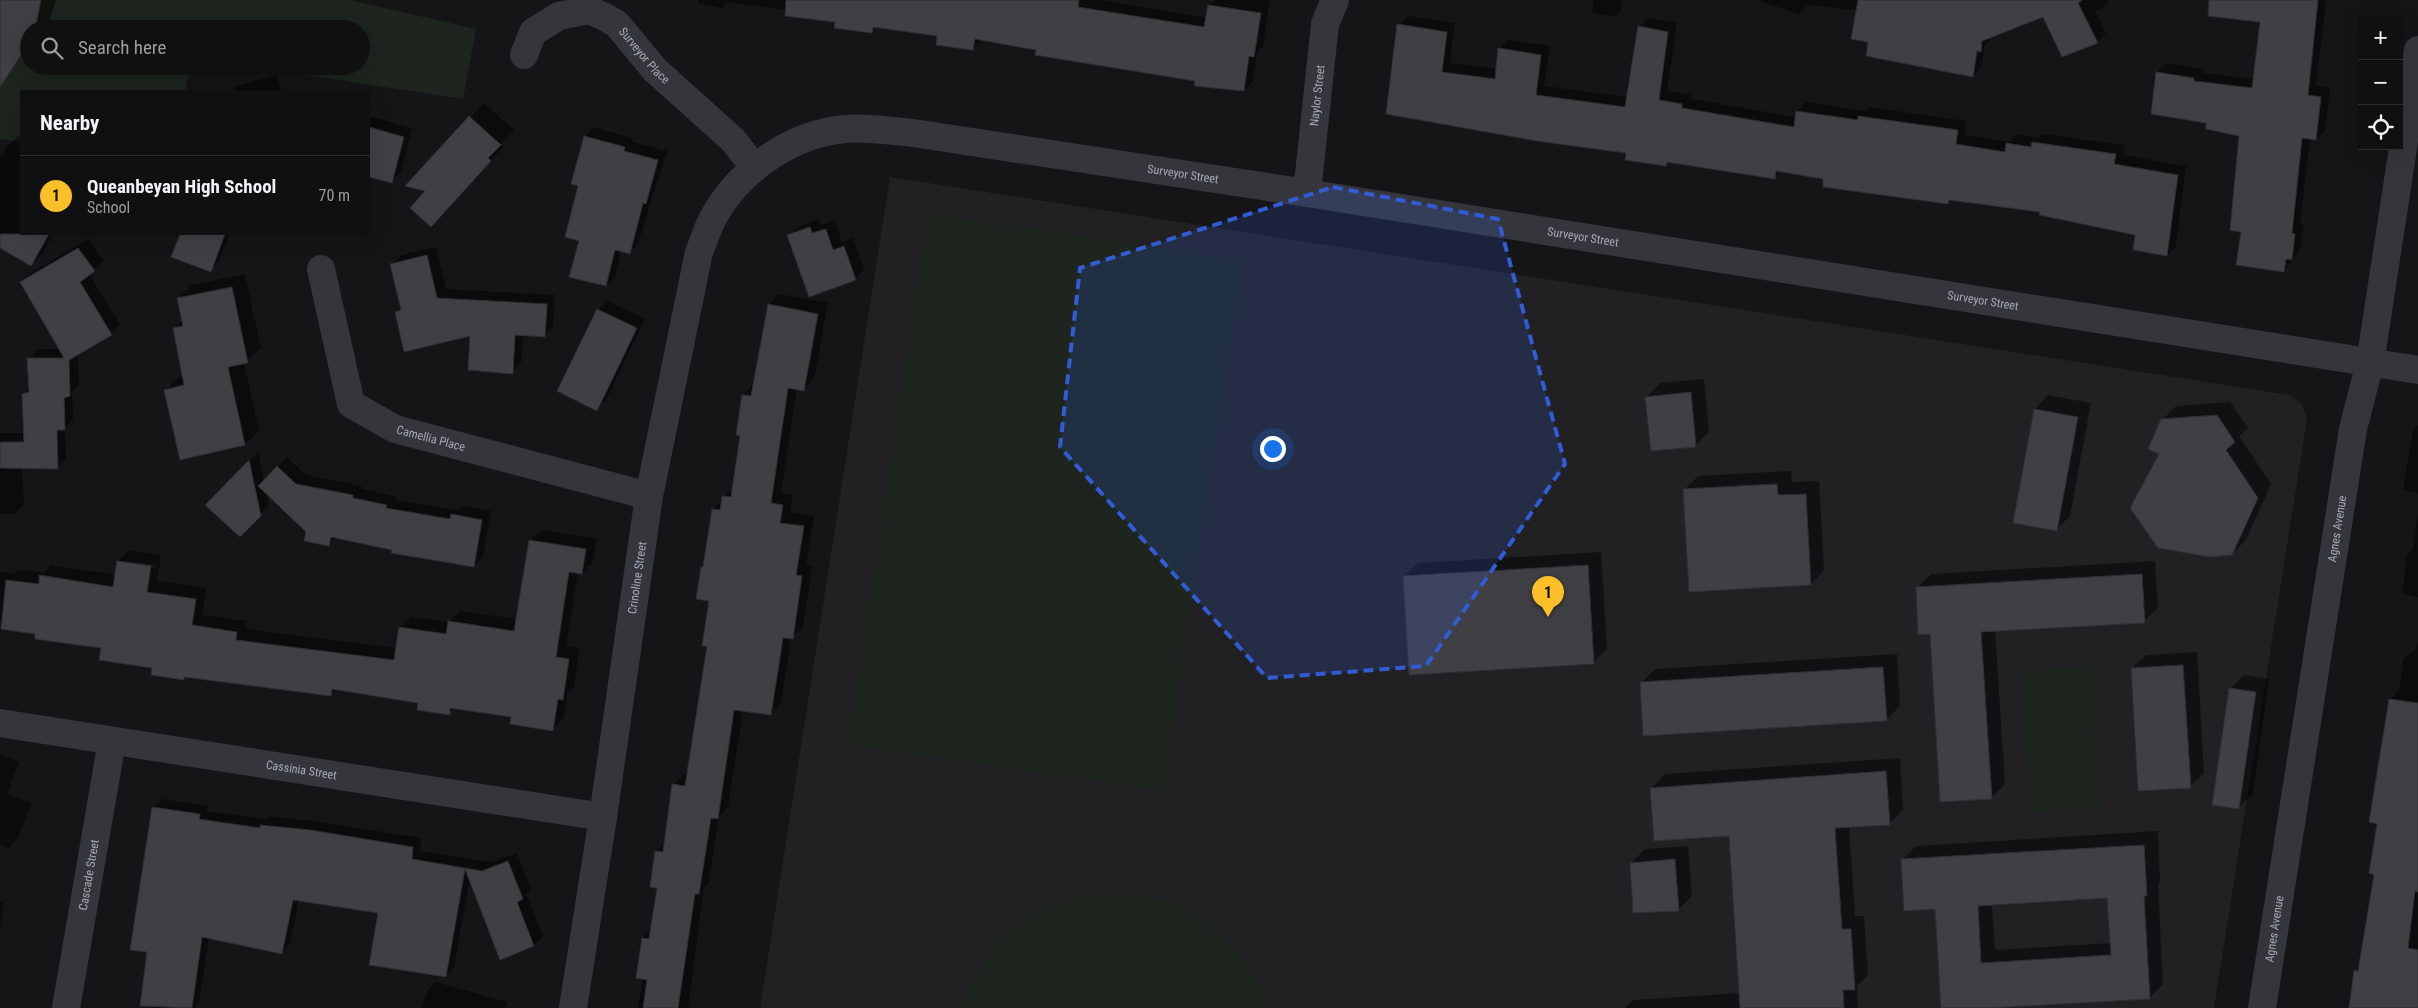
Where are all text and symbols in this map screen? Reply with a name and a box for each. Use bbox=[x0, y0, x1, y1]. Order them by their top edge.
map controls bbox=[2358, 15, 2403, 150]
button: + bbox=[2358, 15, 2403, 60]
search box bbox=[20, 20, 370, 75]
street label: Surveyor Place bbox=[616, 25, 673, 87]
icon: search bbox=[38, 34, 66, 62]
text: Search here bbox=[78, 36, 166, 59]
button: − bbox=[2358, 60, 2403, 105]
street label: Naylor Street bbox=[1307, 64, 1328, 127]
button: locate bbox=[2358, 105, 2403, 150]
text: Nearby bbox=[40, 111, 99, 135]
street label: Surveyor Street bbox=[1146, 162, 1220, 187]
text: Queanbeyan High School bbox=[87, 175, 276, 198]
text: 1 bbox=[52, 186, 60, 205]
text: 70 m bbox=[318, 186, 350, 205]
text: School bbox=[87, 198, 130, 217]
street label: Surveyor Street bbox=[1546, 224, 1620, 250]
street label: Surveyor Street bbox=[1946, 288, 2020, 313]
street label: Camellia Place bbox=[395, 423, 467, 454]
your location bbox=[1260, 436, 1286, 462]
street label: Agnes Avenue bbox=[2325, 494, 2349, 563]
street label: Crinoline Street bbox=[625, 540, 649, 615]
pin: 1 bbox=[1532, 576, 1564, 617]
street label: Cassinia Street bbox=[265, 758, 338, 782]
street label: Cascade Street bbox=[76, 838, 102, 912]
street label: Agnes Avenue bbox=[2262, 894, 2287, 963]

